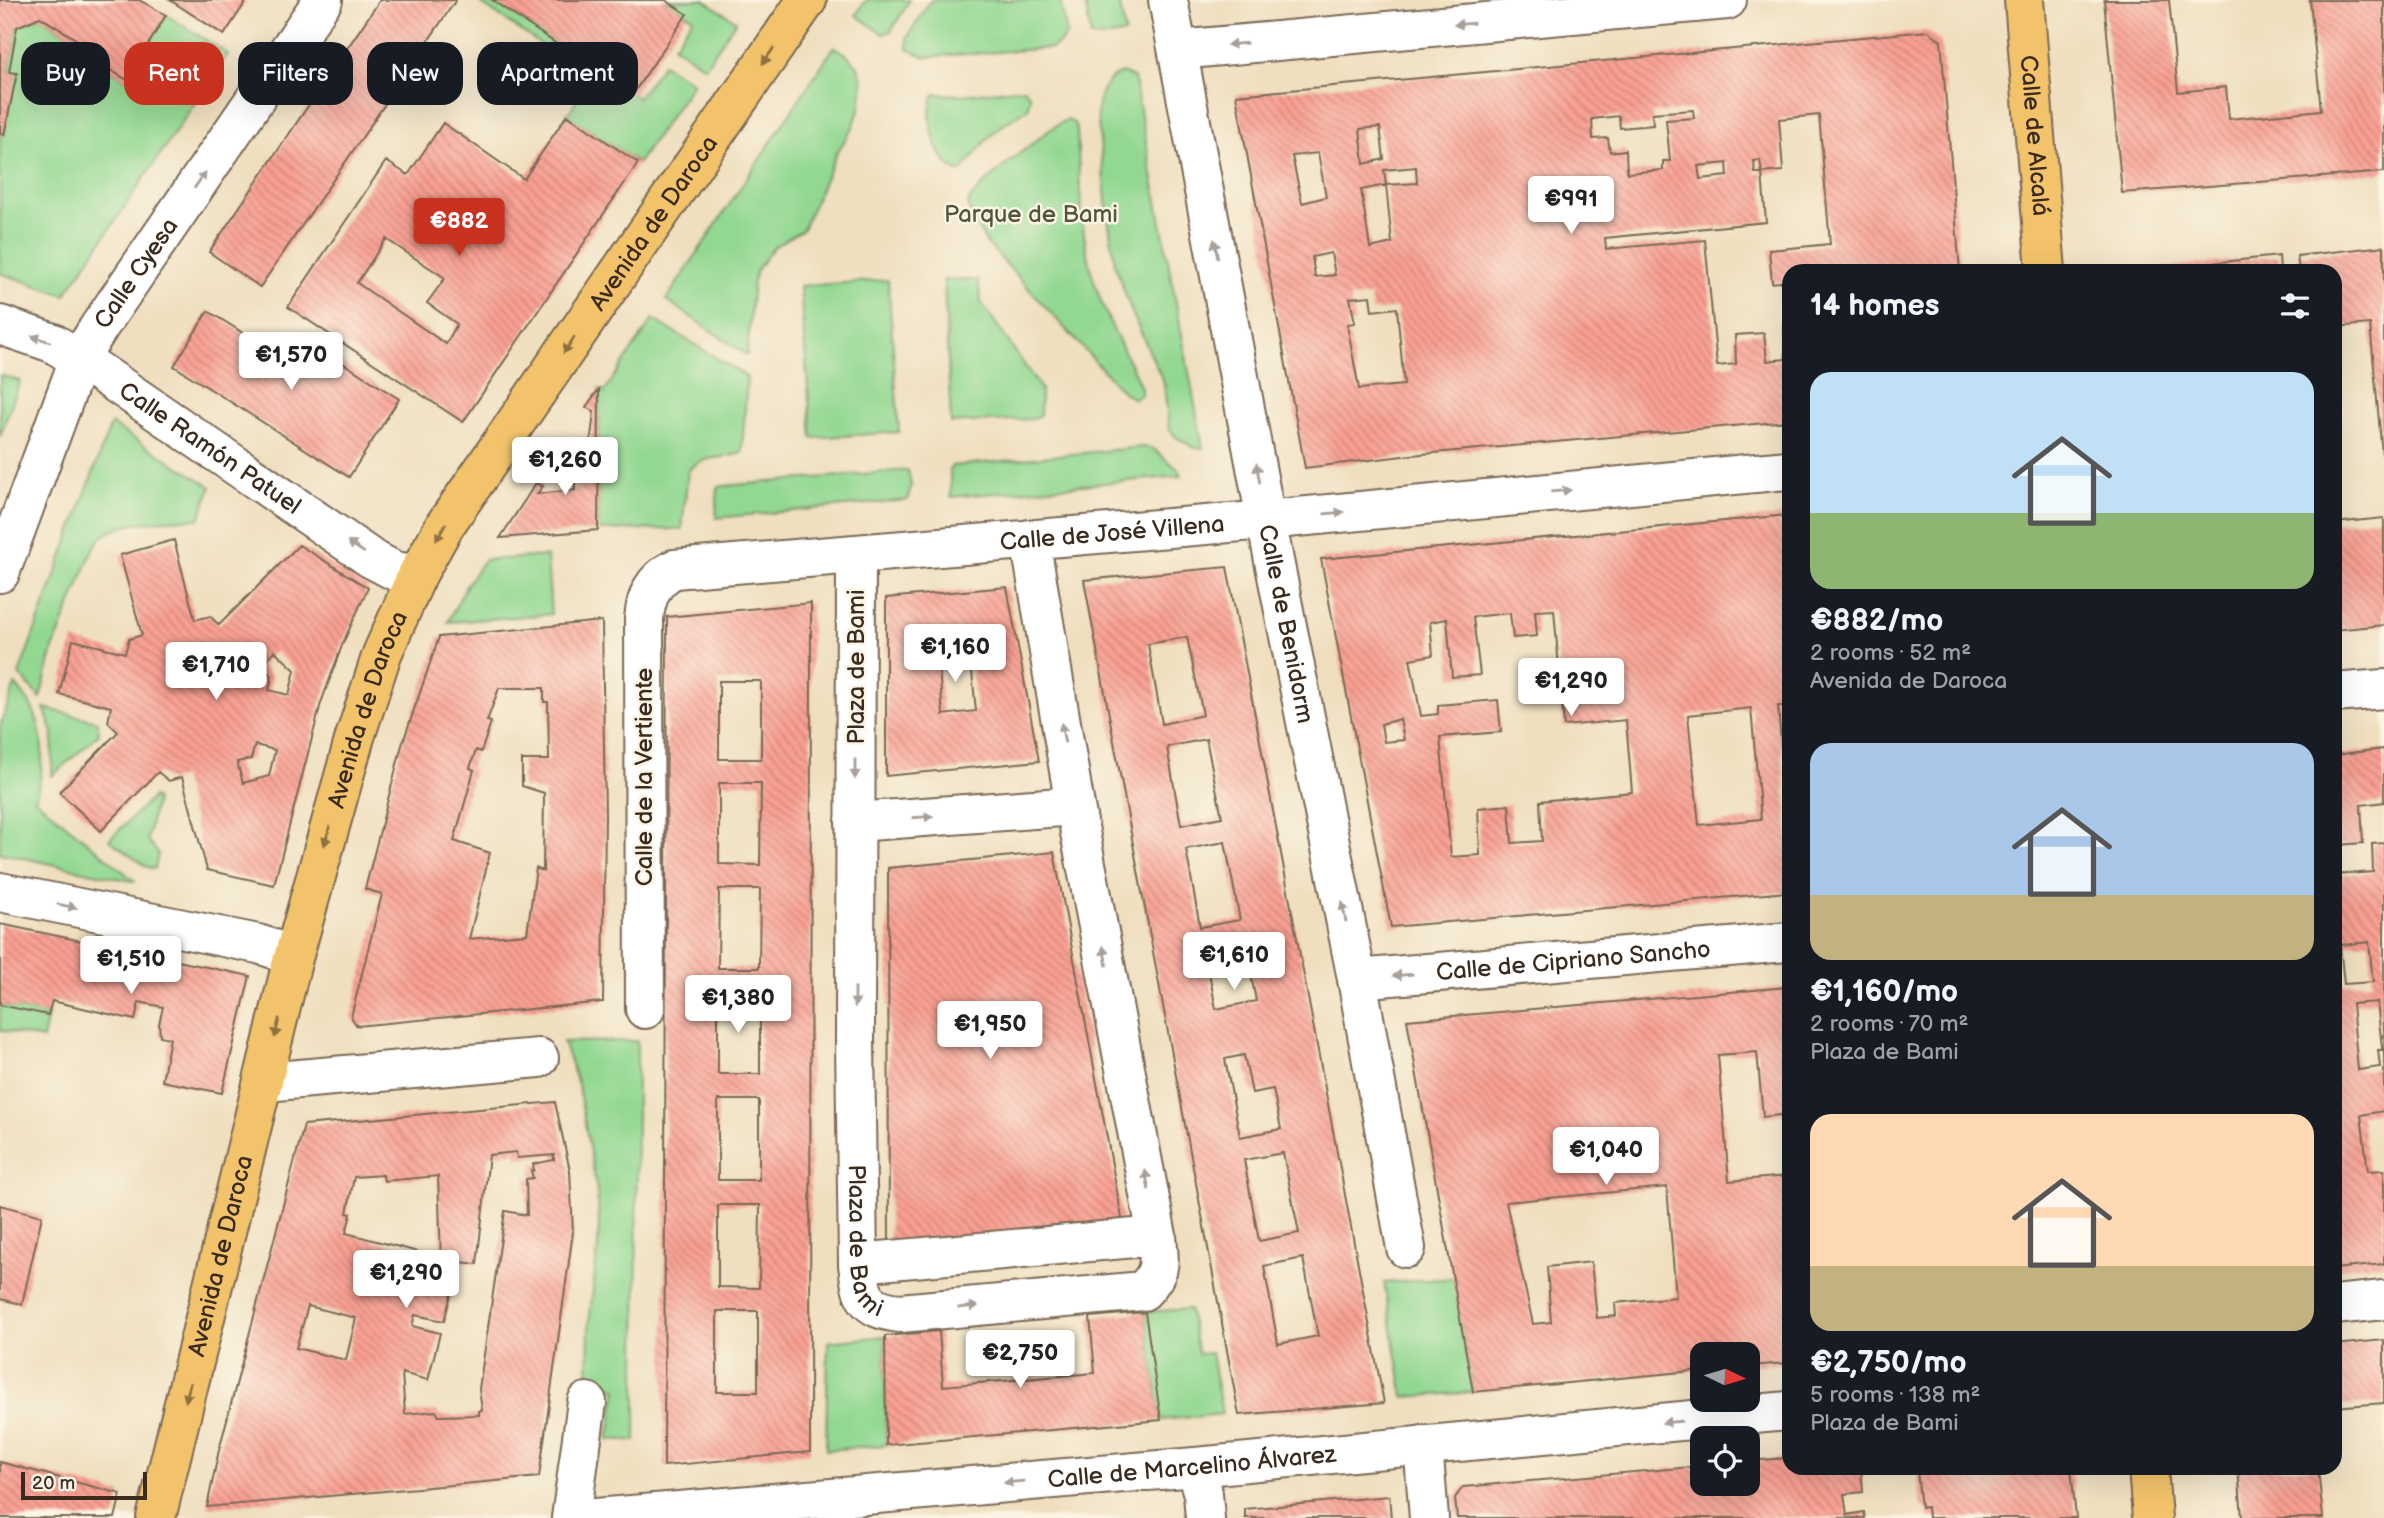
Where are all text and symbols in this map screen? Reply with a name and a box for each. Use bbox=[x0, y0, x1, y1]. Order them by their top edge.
one-way arrow bbox=[1453, 19, 1475, 30]
one-way arrow bbox=[1226, 39, 1248, 50]
chip: Buy bbox=[21, 42, 110, 105]
chip: Rent bbox=[124, 42, 224, 105]
chip: Filters bbox=[238, 42, 353, 105]
chip: New bbox=[367, 42, 463, 105]
chip: Apartment bbox=[477, 42, 638, 105]
one-way arrow bbox=[761, 47, 775, 65]
street label: Calle de Alcalá bbox=[2014, 54, 2056, 217]
street label: Avenida de Daroca bbox=[583, 130, 724, 316]
one-way arrow bbox=[193, 171, 206, 190]
pin: €991 bbox=[1530, 176, 1612, 236]
text: €991 bbox=[1544, 185, 1598, 213]
pin: €882 bbox=[418, 198, 500, 258]
park label: Parque de Bami bbox=[944, 200, 1118, 229]
text: €882 bbox=[430, 207, 488, 235]
street label: Calle Cyesa bbox=[88, 212, 184, 334]
one-way arrow bbox=[1210, 238, 1221, 260]
icon: filters bbox=[2276, 287, 2314, 325]
text: 14 homes bbox=[1810, 288, 1939, 324]
pin: €1,570 bbox=[234, 332, 348, 392]
one-way arrow bbox=[30, 333, 51, 344]
one-way arrow bbox=[563, 335, 576, 354]
text: €1,570 bbox=[255, 341, 327, 369]
street label: Calle Ramón Patuel bbox=[114, 375, 307, 520]
icon: home bbox=[1999, 418, 2125, 544]
pin: €1,260 bbox=[508, 438, 622, 497]
text: €1,260 bbox=[528, 446, 602, 474]
one-way arrow bbox=[1252, 462, 1263, 484]
one-way arrow bbox=[1550, 486, 1572, 497]
one-way arrow bbox=[1323, 507, 1345, 518]
street label: Calle de José Villena bbox=[999, 509, 1226, 556]
street label: Calle de Benidorm bbox=[1253, 522, 1320, 726]
one-way arrow bbox=[435, 523, 447, 542]
one-way arrow bbox=[347, 540, 365, 554]
street label: Plaza de Bami bbox=[842, 589, 871, 745]
text: €882/mo bbox=[1810, 603, 1943, 639]
street label: Avenida de Daroca bbox=[321, 606, 414, 811]
pin: €1,160 bbox=[898, 624, 1012, 684]
text: €1,160 bbox=[920, 633, 990, 661]
text: 2 rooms · 52 m² bbox=[1810, 639, 1971, 667]
pin: €1,710 bbox=[159, 642, 273, 702]
text: €1,710 bbox=[182, 651, 250, 679]
pin: €1,290 bbox=[1514, 658, 1628, 718]
text: €1,290 bbox=[1534, 667, 1608, 695]
text: Avenida de Daroca bbox=[1810, 667, 2007, 695]
street label: Calle de la Vertiente bbox=[630, 668, 659, 886]
one-way arrow bbox=[1057, 722, 1068, 744]
one-way arrow bbox=[849, 758, 861, 780]
icon: home bbox=[1999, 789, 2125, 915]
one-way arrow bbox=[912, 811, 934, 822]
one-way arrow bbox=[322, 826, 332, 847]
one-way arrow bbox=[56, 900, 78, 911]
one-way arrow bbox=[1338, 901, 1349, 923]
pin: €1,610 bbox=[1177, 932, 1291, 992]
street label: Calle de Cipriano Sancho bbox=[1435, 934, 1712, 987]
pin: €1,510 bbox=[74, 936, 188, 996]
text: €1,610 bbox=[1199, 941, 1269, 969]
text: €1,510 bbox=[96, 945, 166, 973]
one-way arrow bbox=[1099, 945, 1110, 967]
one-way arrow bbox=[1392, 970, 1414, 981]
text: €1,160/mo bbox=[1810, 974, 1958, 1010]
pin: €1,380 bbox=[681, 976, 795, 1035]
text: €1,380 bbox=[701, 984, 775, 1012]
one-way arrow bbox=[849, 986, 861, 1008]
pin: €1,950 bbox=[933, 1002, 1047, 1061]
text: €1,950 bbox=[953, 1010, 1027, 1038]
text: 2 rooms · 70 m² bbox=[1810, 1010, 1969, 1038]
one-way arrow bbox=[271, 1017, 282, 1039]
text: Plaza de Bami bbox=[1810, 1038, 1959, 1066]
pin: €1,040 bbox=[1549, 1128, 1663, 1187]
text: €1,040 bbox=[1569, 1136, 1643, 1164]
street label: Avenida de Daroca bbox=[182, 1152, 259, 1359]
icon: home bbox=[1999, 1160, 2125, 1286]
street label: Plaza de Bami bbox=[842, 1164, 888, 1323]
one-way arrow bbox=[1141, 1169, 1152, 1191]
pin: €1,290 bbox=[349, 1250, 463, 1310]
text: €1,290 bbox=[369, 1259, 443, 1287]
one-way arrow bbox=[957, 1301, 979, 1312]
pin: €2,750 bbox=[963, 1330, 1077, 1390]
text: €2,750 bbox=[982, 1339, 1058, 1367]
north arrow bbox=[1690, 1342, 1760, 1412]
map controls bbox=[1690, 1342, 1760, 1496]
text: €2,750/mo bbox=[1810, 1345, 1967, 1381]
one-way arrow bbox=[182, 1381, 193, 1403]
text: 5 rooms · 138 m² bbox=[1810, 1381, 1980, 1409]
text: Plaza de Bami bbox=[1810, 1409, 1959, 1437]
one-way arrow bbox=[1661, 1417, 1683, 1428]
button: locate bbox=[1690, 1426, 1760, 1496]
street label: Calle de Marcelino Álvarez bbox=[1046, 1439, 1338, 1494]
scale bar bbox=[21, 1469, 147, 1501]
text: 20 m bbox=[32, 1472, 75, 1495]
one-way arrow bbox=[1002, 1477, 1024, 1488]

